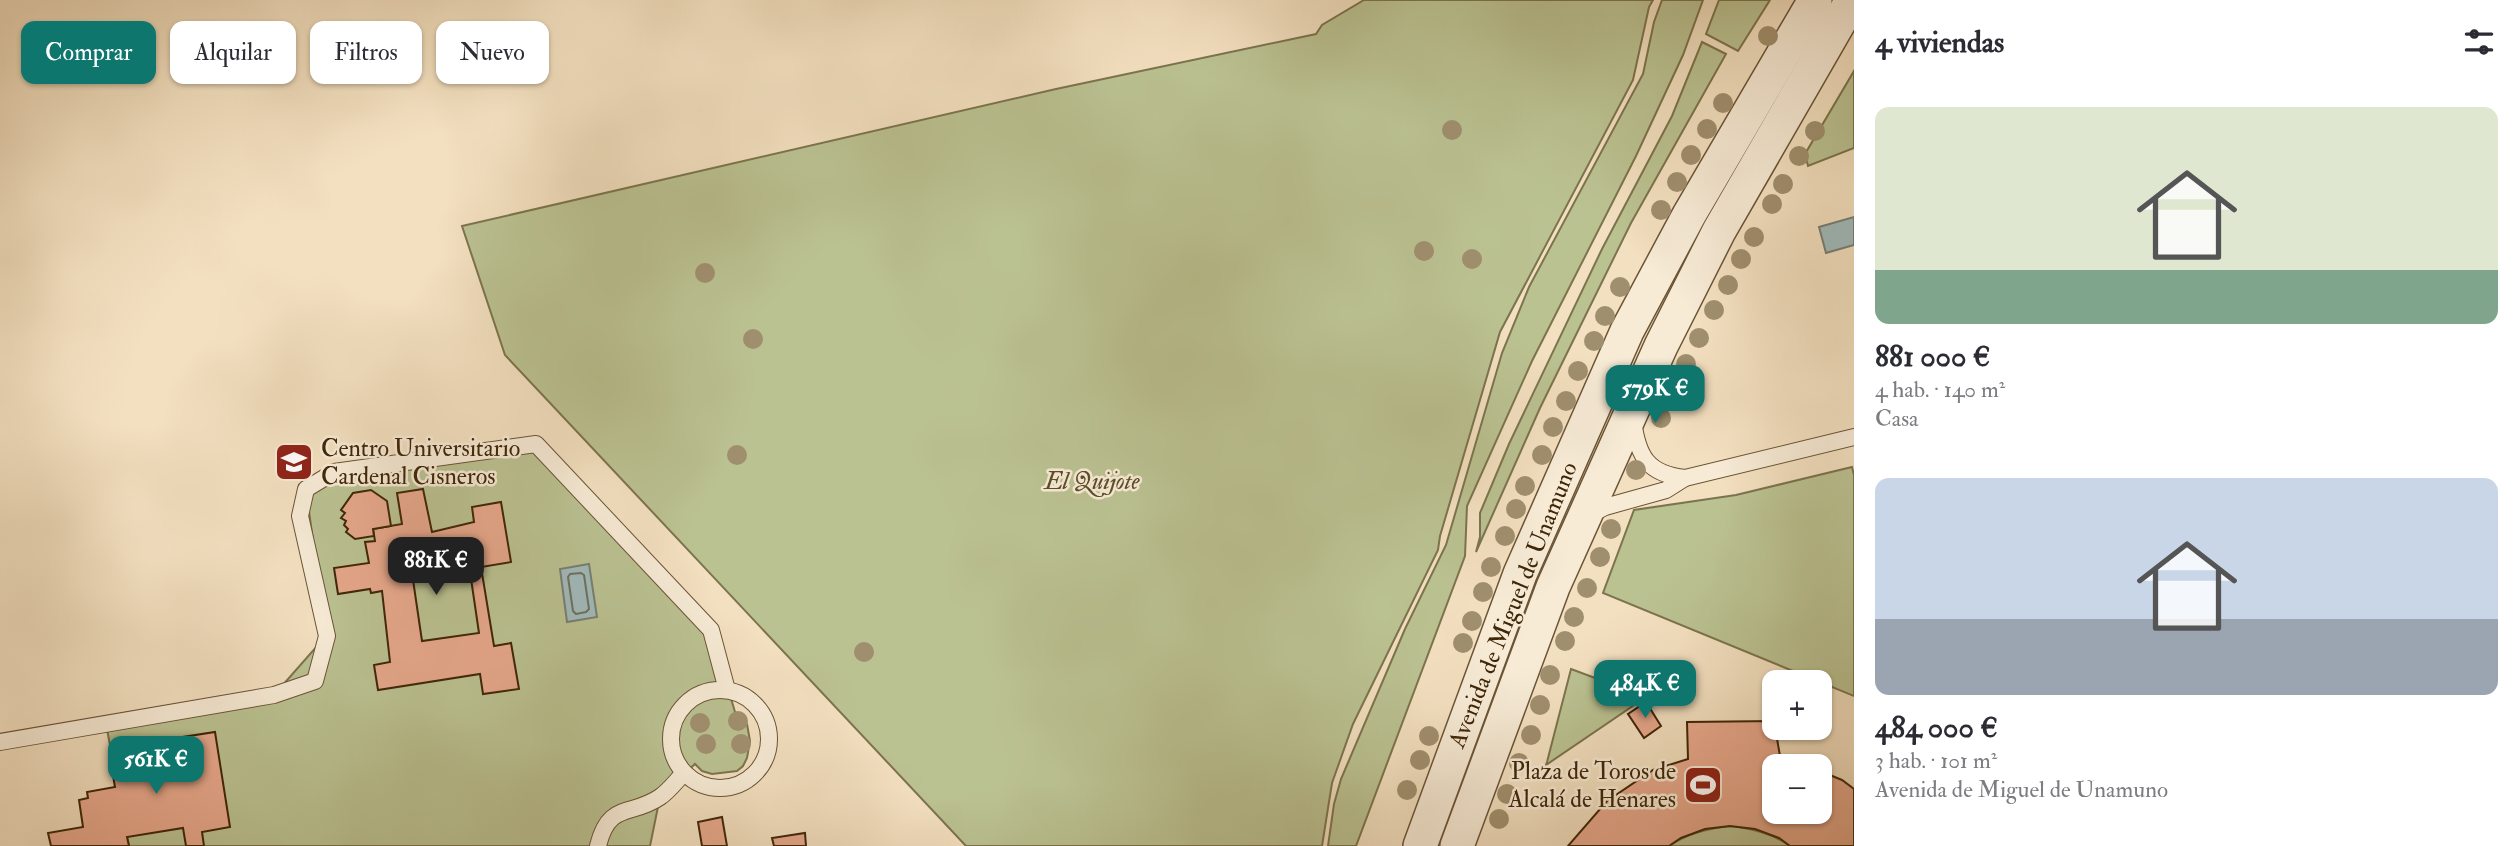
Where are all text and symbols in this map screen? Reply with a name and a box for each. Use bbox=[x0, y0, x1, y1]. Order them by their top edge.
chip: Comprar bbox=[21, 21, 156, 84]
chip: Alquilar bbox=[170, 21, 296, 84]
chip: Filtros bbox=[310, 21, 422, 84]
chip: Nuevo bbox=[436, 21, 549, 84]
icon: filters bbox=[2460, 23, 2498, 61]
text: 4 viviendas bbox=[1875, 24, 2004, 61]
icon: home bbox=[2124, 152, 2250, 278]
text: 881 000 € bbox=[1875, 338, 1990, 375]
pin: 579K € bbox=[1598, 366, 1712, 425]
text: 579K € bbox=[1622, 373, 1688, 402]
text: 4 hab. · 140 m² bbox=[1875, 375, 2005, 404]
text: Casa bbox=[1875, 404, 1919, 433]
place label: Centro Universitario Cardenal Cisneros bbox=[321, 433, 520, 492]
school or university icon: Centro Universitario Cardenal Cisneros bbox=[273, 441, 315, 483]
street label: Avenida de Miguel de Unamuno bbox=[1441, 457, 1585, 753]
park label: El Quijote bbox=[1043, 466, 1140, 497]
icon: home bbox=[2124, 523, 2250, 649]
pin: 881K € bbox=[379, 538, 493, 597]
text: 881K € bbox=[404, 545, 468, 574]
pin: 484K € bbox=[1588, 660, 1702, 720]
text: 484K € bbox=[1610, 668, 1680, 697]
map controls bbox=[1762, 670, 1832, 824]
button: + bbox=[1762, 670, 1832, 740]
text: 484 000 € bbox=[1875, 709, 1998, 746]
pin: 561K € bbox=[99, 736, 213, 796]
text: 561K € bbox=[124, 744, 188, 773]
text: 3 hab. · 101 m² bbox=[1875, 746, 1997, 775]
button: − bbox=[1762, 754, 1832, 824]
place label: Plaza de Toros de Alcalá de Henares bbox=[1507, 756, 1676, 815]
sports icon: Plaza de Toros de Alcalá de Henares bbox=[1682, 764, 1724, 806]
text: Avenida de Miguel de Unamuno bbox=[1875, 775, 2168, 804]

